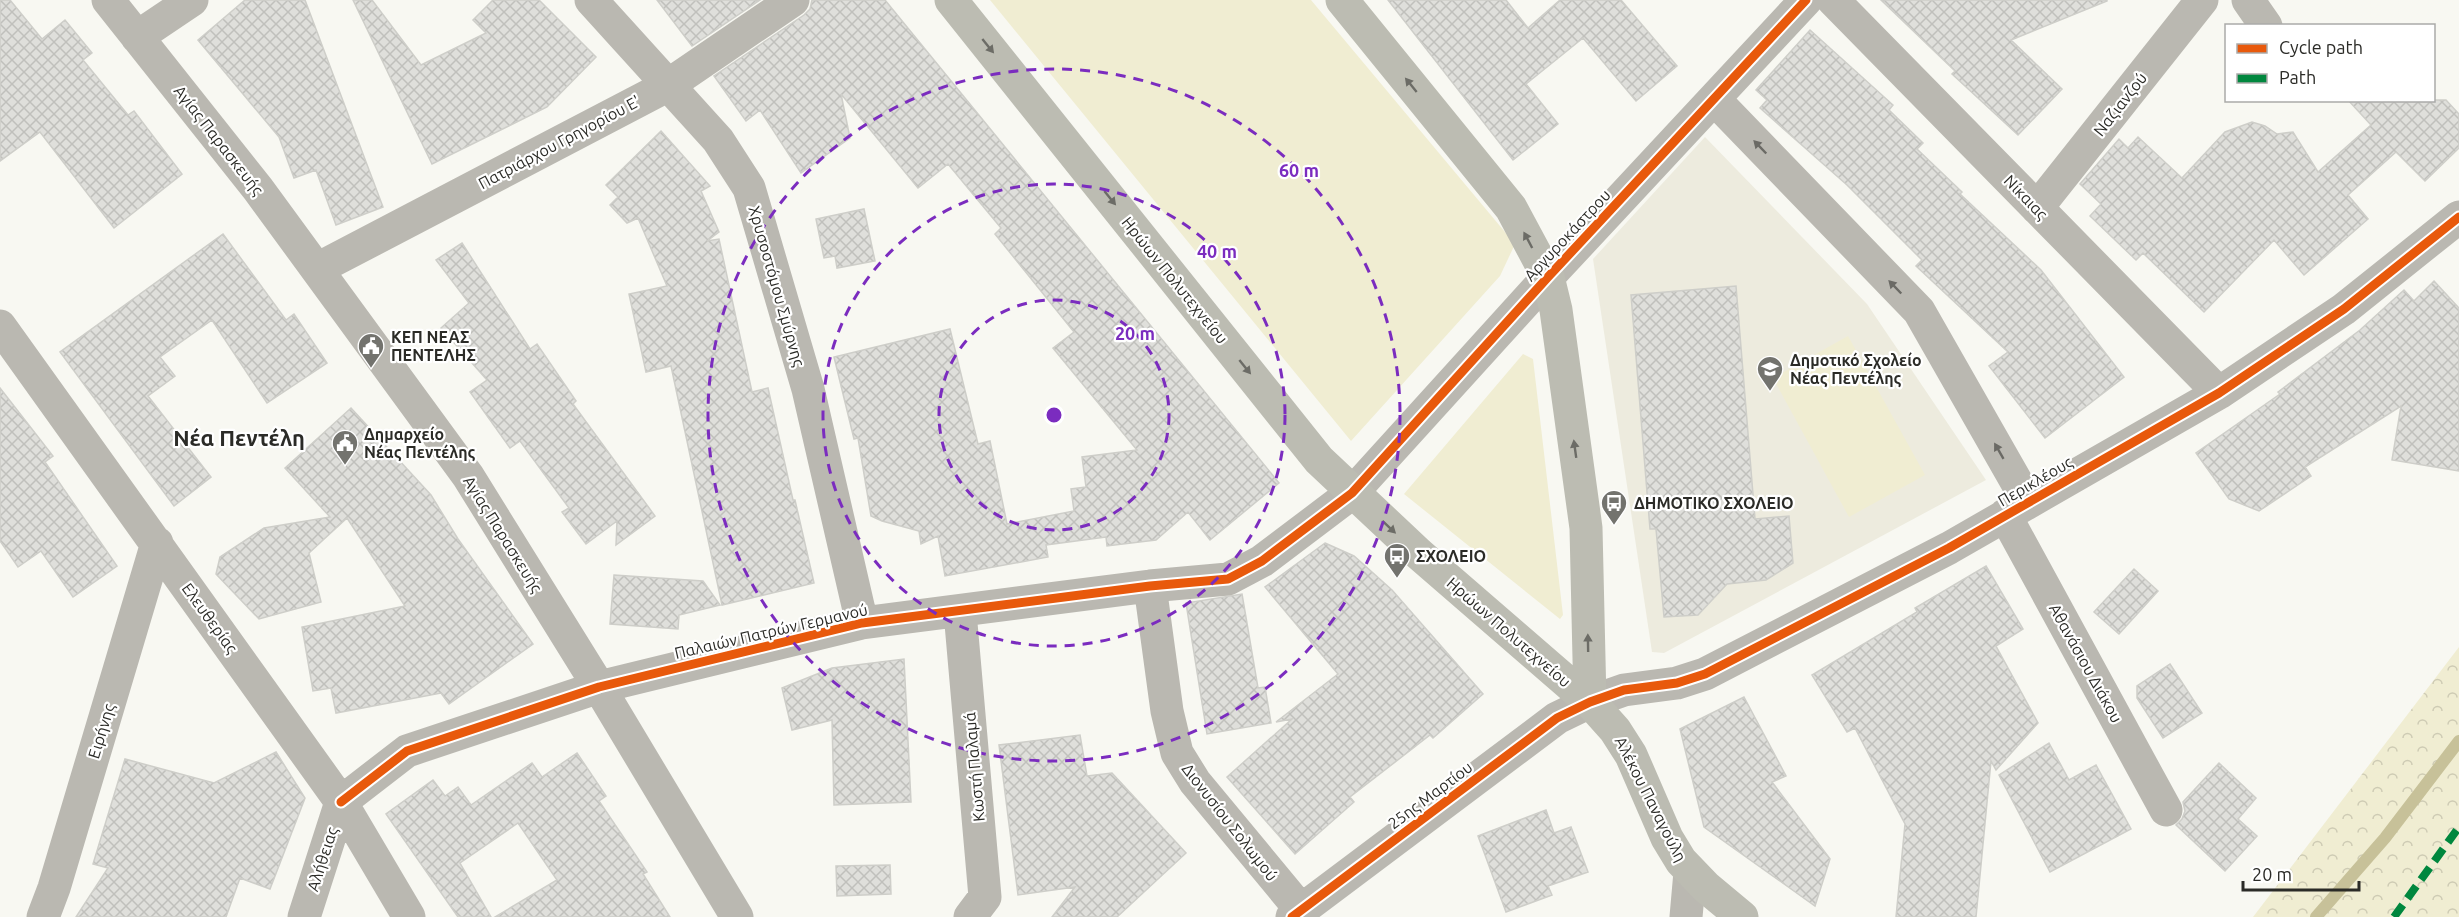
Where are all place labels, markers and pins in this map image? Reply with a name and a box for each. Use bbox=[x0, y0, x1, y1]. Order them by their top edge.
place label: ΚΕΠ ΝΕΑΣ ΠΕΝΤΕΛΗΣ bbox=[391, 328, 476, 364]
public building icon: ΚΕΠ ΝΕΑΣ ΠΕΝΤΕΛΗΣ bbox=[356, 331, 386, 369]
place label: Δημοτικό Σχολείο Νέας Πεντέλης bbox=[1790, 351, 1922, 388]
school or university icon: Δημοτικό Σχολείο Νέας Πεντέλης bbox=[1755, 354, 1785, 392]
centre of rings bbox=[1044, 405, 1064, 425]
place label: Δημαρχείο Νέας Πεντέλης bbox=[364, 425, 476, 462]
public building icon: Δημαρχείο Νέας Πεντέλης bbox=[330, 428, 360, 466]
bus stop icon: ΔΗΜΟΤΙΚΟ ΣΧΟΛΕΙΟ bbox=[1599, 488, 1629, 526]
place label: ΔΗΜΟΤΙΚΟ ΣΧΟΛΕΙΟ bbox=[1634, 494, 1794, 512]
bus stop icon: ΣΧΟΛΕΙΟ bbox=[1382, 541, 1412, 579]
place label: ΣΧΟΛΕΙΟ bbox=[1416, 547, 1486, 565]

